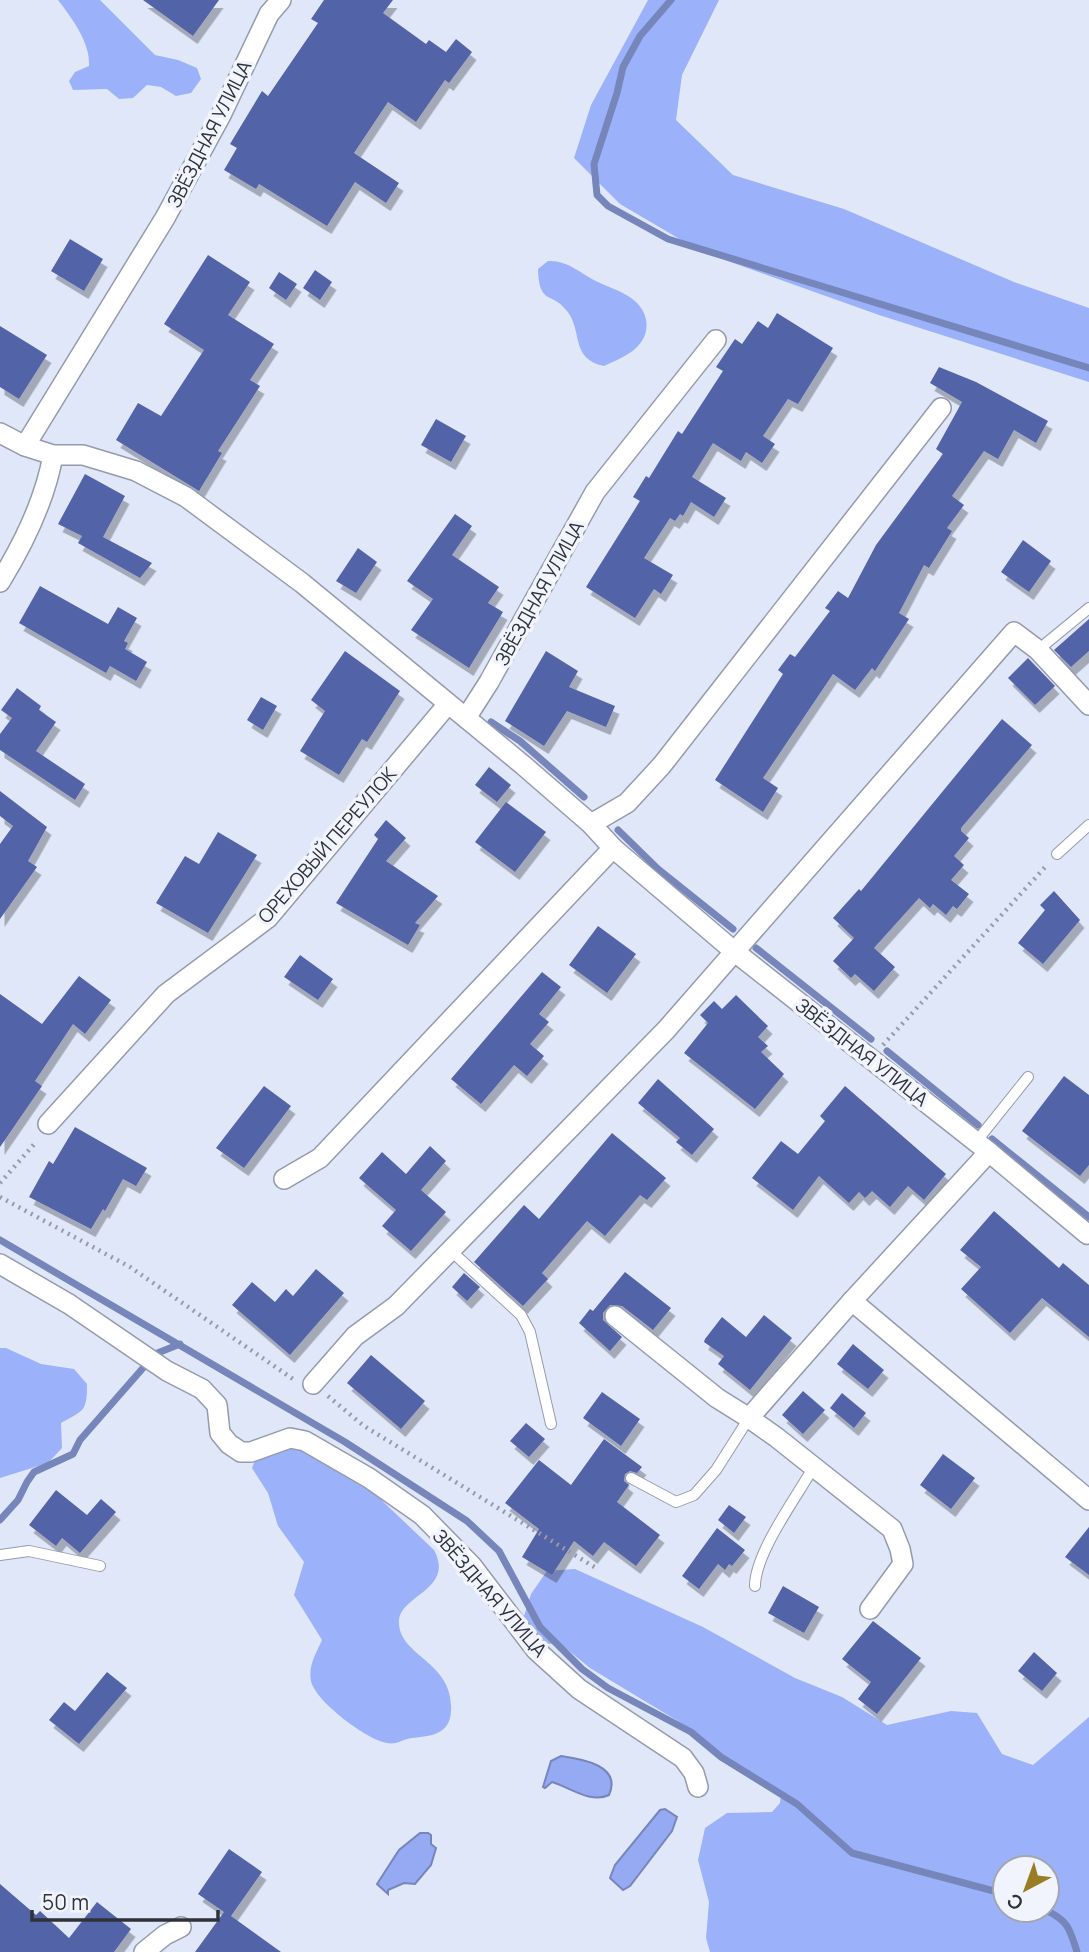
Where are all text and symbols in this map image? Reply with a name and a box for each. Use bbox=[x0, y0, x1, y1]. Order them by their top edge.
street label: ЗВЁЗДНАЯ УЛИЦА bbox=[161, 56, 257, 212]
street label: ЗВЁЗДНАЯ УЛИЦА bbox=[488, 516, 590, 670]
street label: ОРЕХОВЫЙ ПЕРЕУЛОК bbox=[252, 761, 403, 929]
street label: ЗВЁЗДНАЯ УЛИЦА bbox=[790, 992, 934, 1112]
street label: ЗВЁЗДНАЯ УЛИЦА bbox=[427, 1523, 553, 1663]
north arrow bbox=[991, 1854, 1061, 1924]
scale bar bbox=[32, 1878, 217, 1922]
text: С bbox=[1001, 1887, 1029, 1916]
text: 50 m bbox=[42, 1888, 89, 1916]

